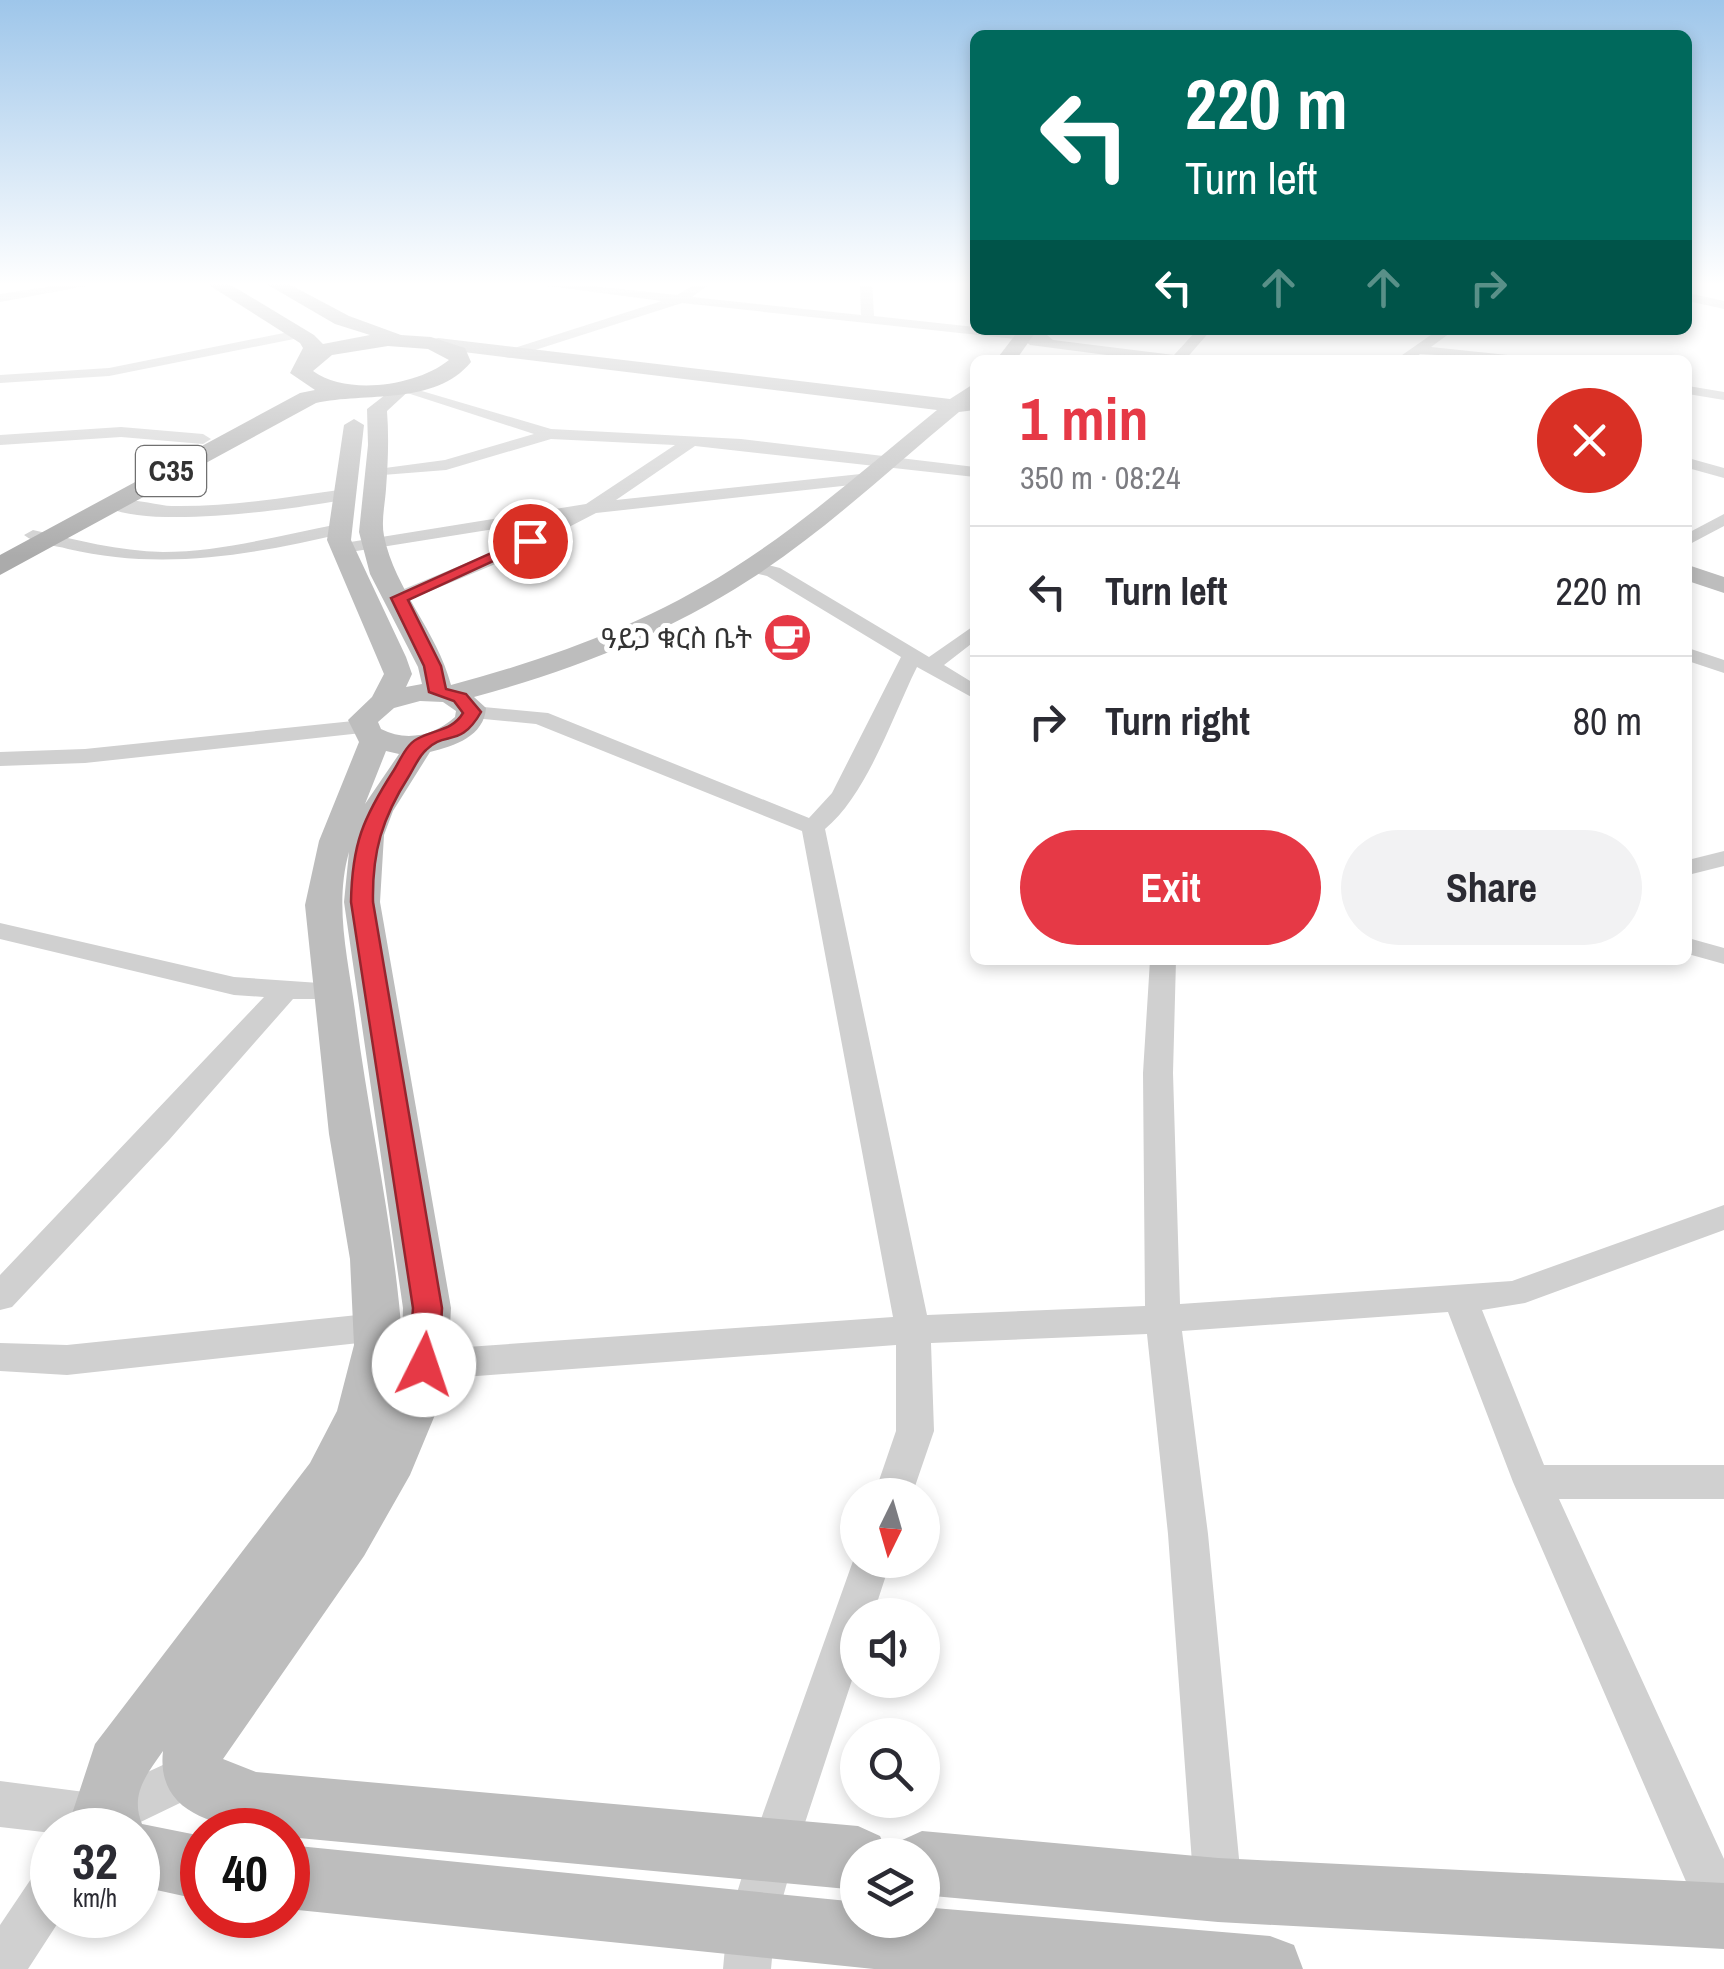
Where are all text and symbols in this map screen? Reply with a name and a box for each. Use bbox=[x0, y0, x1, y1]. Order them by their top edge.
text: 220 m bbox=[1185, 57, 1348, 151]
icon: left bbox=[1020, 70, 1150, 200]
text: Turn left bbox=[1185, 147, 1317, 208]
icon: left bbox=[1146, 260, 1201, 315]
icon: ahead bbox=[1251, 260, 1306, 315]
icon: ahead bbox=[1356, 260, 1411, 315]
icon: right bbox=[1461, 260, 1516, 315]
text: 1 min bbox=[1020, 378, 1149, 459]
button: close bbox=[1537, 388, 1642, 493]
road number: C35 bbox=[136, 446, 206, 496]
text: 350 m · 08:24 bbox=[1020, 456, 1180, 499]
pin bbox=[488, 499, 573, 584]
icon: arrive bbox=[503, 514, 558, 569]
icon: left bbox=[1020, 564, 1075, 619]
text: Turn left bbox=[1105, 566, 1227, 617]
text: 220 m bbox=[1555, 566, 1642, 617]
cafe icon: ዓይጋ ቁርስ ቤት bbox=[761, 612, 813, 664]
place label: ዓይጋ ቁርስ ቤት bbox=[601, 619, 752, 657]
icon: right bbox=[1020, 694, 1075, 749]
text: Turn right bbox=[1105, 696, 1250, 747]
text: 80 m bbox=[1573, 696, 1642, 747]
button: Exit bbox=[1020, 830, 1321, 945]
button: Share bbox=[1341, 830, 1642, 945]
position arrow bbox=[372, 1313, 476, 1417]
north arrow bbox=[840, 1478, 940, 1578]
map controls bbox=[840, 1478, 940, 1938]
button: sound bbox=[840, 1598, 940, 1698]
button: search bbox=[840, 1718, 940, 1818]
speed limit sign: 40 bbox=[180, 1808, 310, 1938]
text: 32 bbox=[72, 1827, 118, 1895]
button: layers bbox=[840, 1838, 940, 1938]
text: km/h bbox=[73, 1881, 117, 1915]

